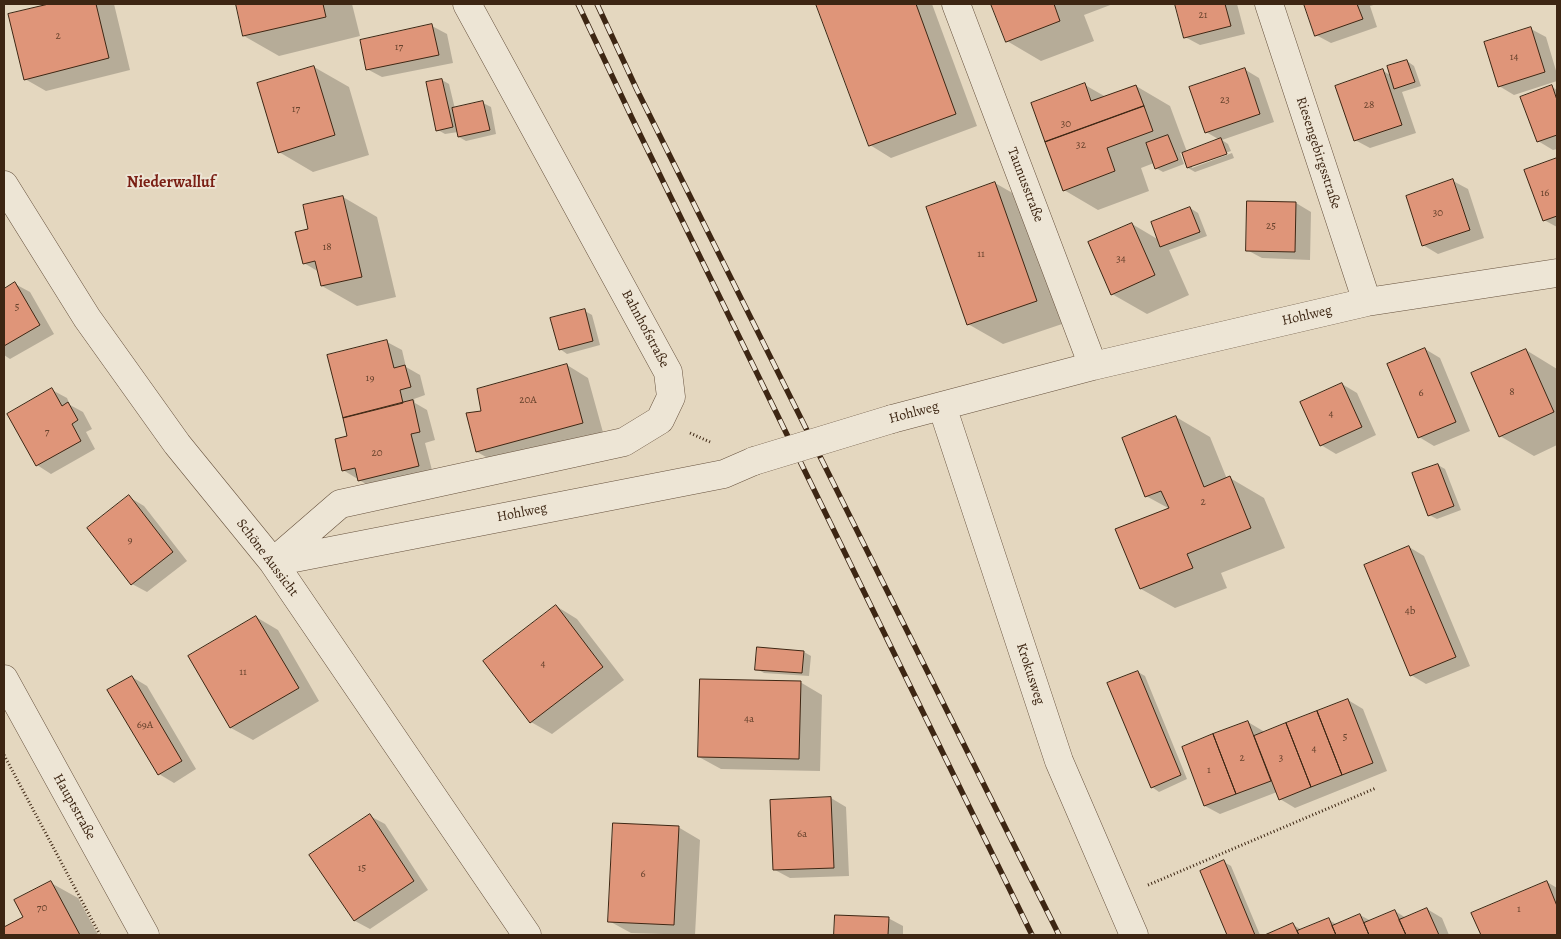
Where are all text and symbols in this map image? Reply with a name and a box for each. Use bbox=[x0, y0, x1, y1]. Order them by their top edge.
house number: 21 bbox=[1199, 8, 1207, 22]
house number: 2 bbox=[55, 29, 61, 43]
house number: 17 bbox=[395, 40, 403, 54]
house number: 14 bbox=[1510, 50, 1518, 64]
house number: 23 bbox=[1220, 93, 1230, 107]
street label: Riesengebirgsstraße bbox=[1292, 95, 1344, 211]
house number: 28 bbox=[1364, 98, 1374, 112]
house number: 17 bbox=[292, 102, 300, 116]
house number: 30 bbox=[1061, 117, 1071, 131]
house number: 32 bbox=[1076, 138, 1086, 152]
street label: Taunusstraße bbox=[1003, 145, 1047, 225]
district label: Niederwalluf bbox=[127, 173, 215, 193]
house number: 16 bbox=[1541, 186, 1549, 200]
house number: 30 bbox=[1433, 206, 1443, 220]
house number: 25 bbox=[1266, 219, 1276, 233]
house number: 18 bbox=[322, 240, 332, 254]
house number: 11 bbox=[977, 247, 985, 261]
house number: 34 bbox=[1116, 252, 1126, 266]
street label: Bahnhofstraße bbox=[617, 287, 673, 371]
house number: 5 bbox=[15, 300, 19, 314]
street label: Hohlweg bbox=[1280, 302, 1334, 330]
house number: 19 bbox=[366, 371, 374, 385]
house number: 8 bbox=[1509, 385, 1515, 399]
house number: 6 bbox=[1418, 386, 1424, 400]
house number: 20A bbox=[519, 393, 537, 407]
street label: Hohlweg bbox=[887, 398, 941, 428]
house number: 4 bbox=[1329, 407, 1333, 421]
house number: 7 bbox=[45, 425, 49, 439]
house number: 20 bbox=[371, 446, 383, 460]
house number: 2 bbox=[1200, 495, 1206, 509]
street label: Hohlweg bbox=[495, 500, 549, 526]
street label: Schöne Aussicht bbox=[232, 516, 302, 600]
house number: 9 bbox=[127, 533, 133, 547]
house number: 4b bbox=[1405, 604, 1415, 618]
street label: Krokusweg bbox=[1012, 641, 1048, 707]
house number: 4 bbox=[541, 657, 545, 671]
house number: 11 bbox=[239, 665, 247, 679]
house number: 4a bbox=[744, 712, 754, 726]
house number: 69A bbox=[137, 718, 153, 732]
house number: 5 bbox=[1343, 730, 1347, 744]
house number: 4 bbox=[1312, 742, 1316, 756]
house number: 2 bbox=[1239, 751, 1245, 765]
house number: 3 bbox=[1279, 751, 1283, 765]
house number: 1 bbox=[1207, 763, 1211, 777]
street label: Hauptstraße bbox=[49, 771, 99, 843]
house number: 6a bbox=[797, 827, 807, 841]
house number: 15 bbox=[358, 861, 366, 875]
house number: 6 bbox=[640, 867, 646, 881]
house number: 70 bbox=[37, 901, 47, 915]
house number: 1 bbox=[1517, 902, 1521, 916]

